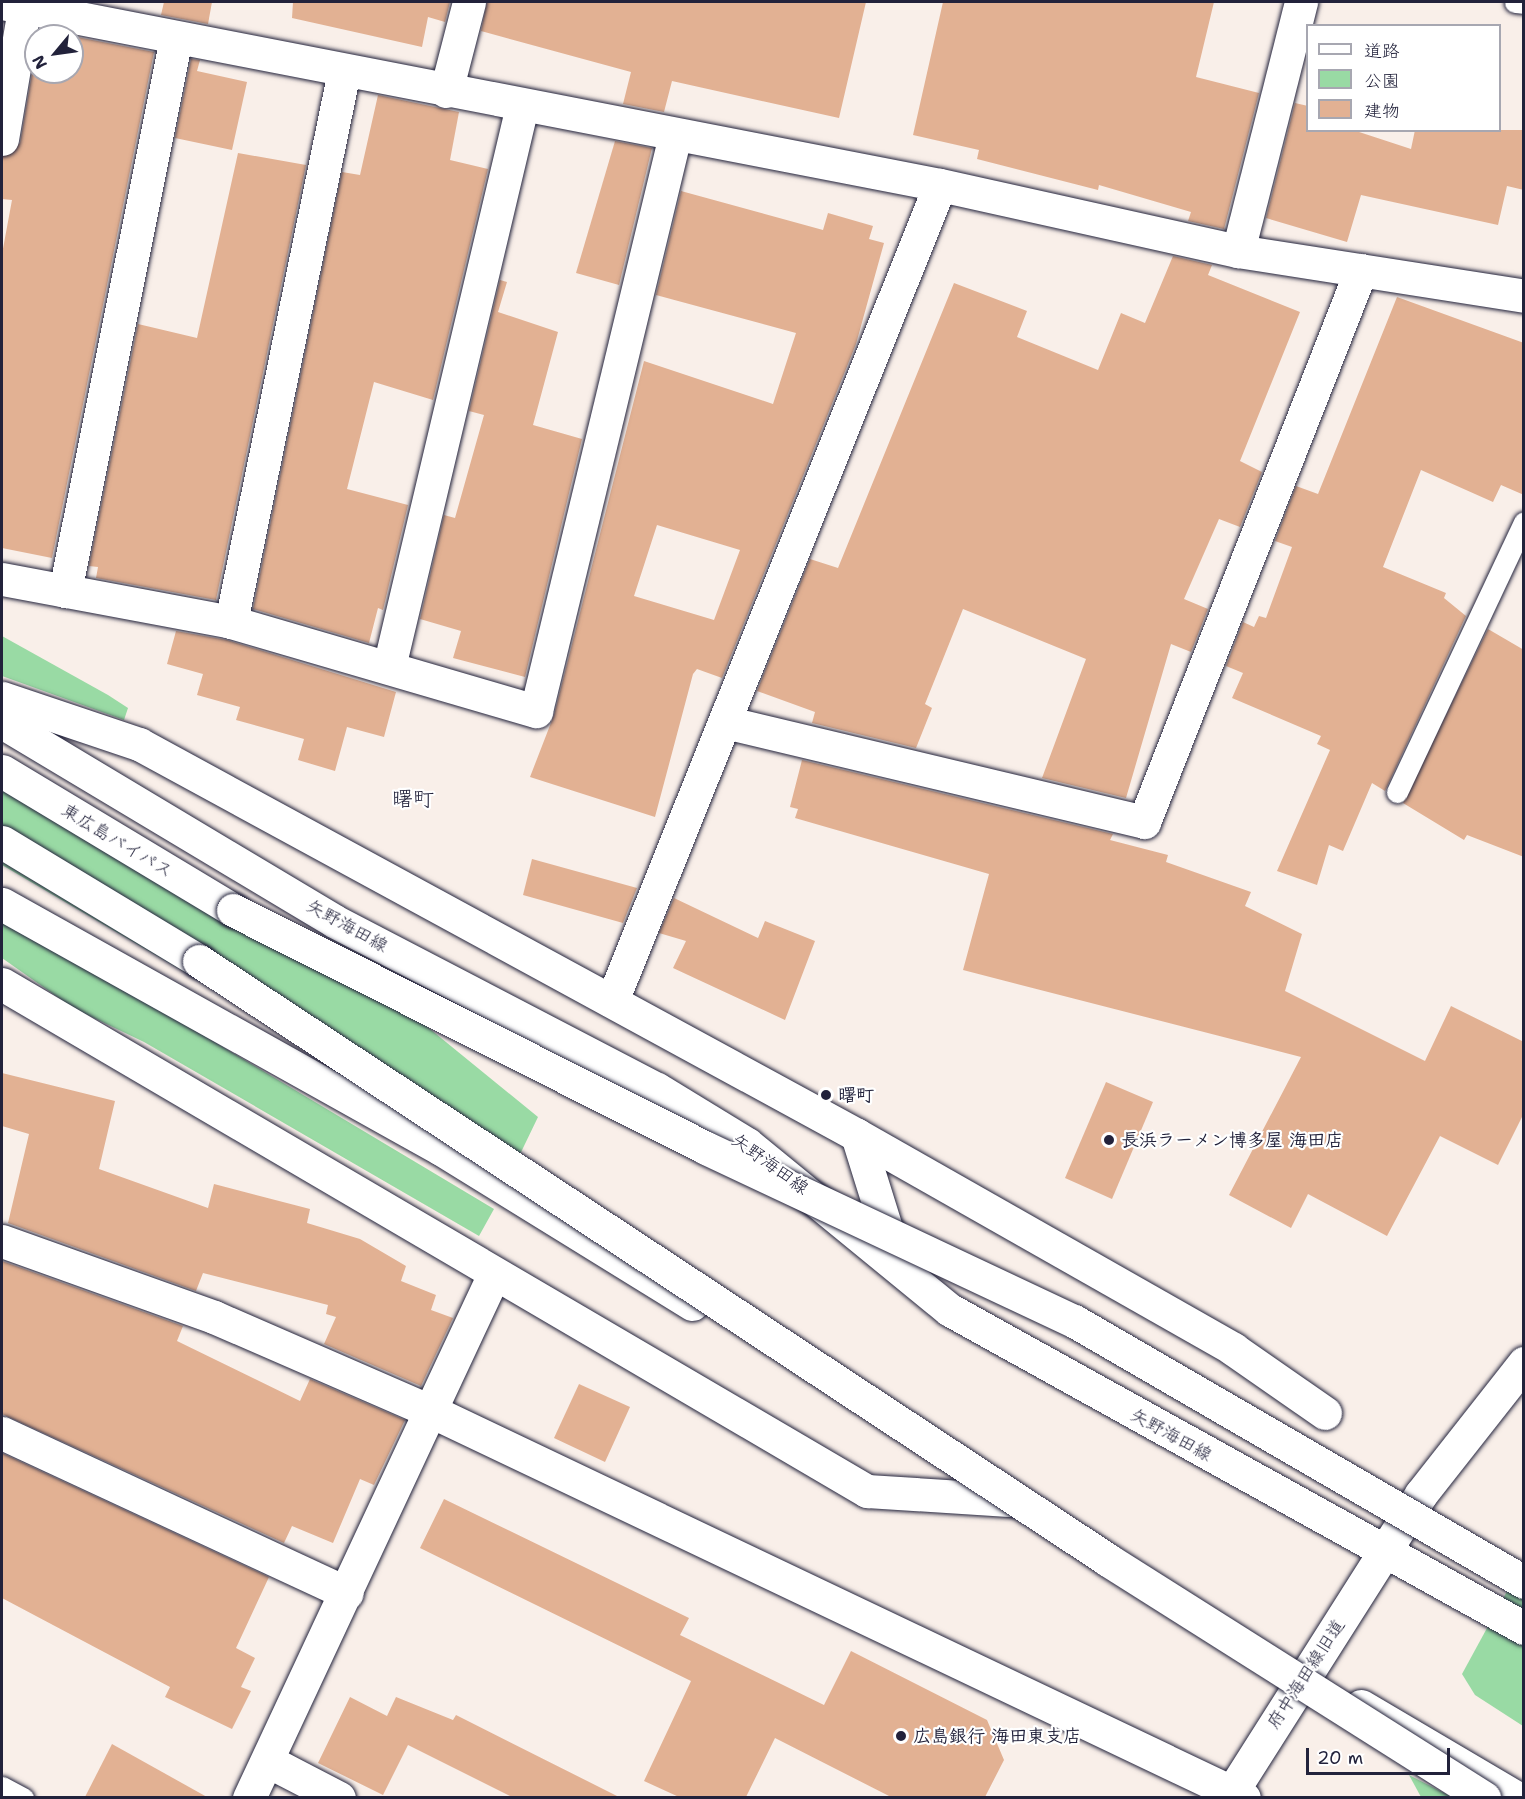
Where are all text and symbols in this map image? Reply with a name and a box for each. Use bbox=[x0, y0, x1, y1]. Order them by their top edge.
north arrow bbox=[24, 24, 84, 84]
legend bbox=[1306, 24, 1501, 132]
text: 道路 bbox=[1364, 39, 1400, 63]
text: N bbox=[27, 51, 52, 73]
text: 公園 bbox=[1364, 69, 1400, 93]
text: 建物 bbox=[1364, 99, 1400, 123]
district label: 曙町 bbox=[392, 786, 434, 812]
street label: 東広島バイパス bbox=[57, 799, 177, 883]
street label: 矢野海田線 bbox=[302, 895, 392, 957]
place label: 曙町 bbox=[838, 1084, 874, 1106]
marker: 曙町 bbox=[819, 1088, 833, 1102]
street label: 矢野海田線 bbox=[727, 1129, 813, 1199]
place label: 長浜ラーメン博多屋 海田店 bbox=[1121, 1129, 1343, 1151]
marker: 長浜ラーメン博多屋 海田店 bbox=[1102, 1133, 1116, 1147]
street label: 矢野海田線 bbox=[1126, 1404, 1216, 1466]
street label: 府中海田線旧道 bbox=[1263, 1615, 1349, 1733]
place label: 広島銀行 海田東支店 bbox=[913, 1725, 1081, 1747]
marker: 広島銀行 海田東支店 bbox=[894, 1729, 908, 1743]
scale bar bbox=[1309, 1736, 1453, 1774]
text: 20 m bbox=[1317, 1746, 1363, 1770]

